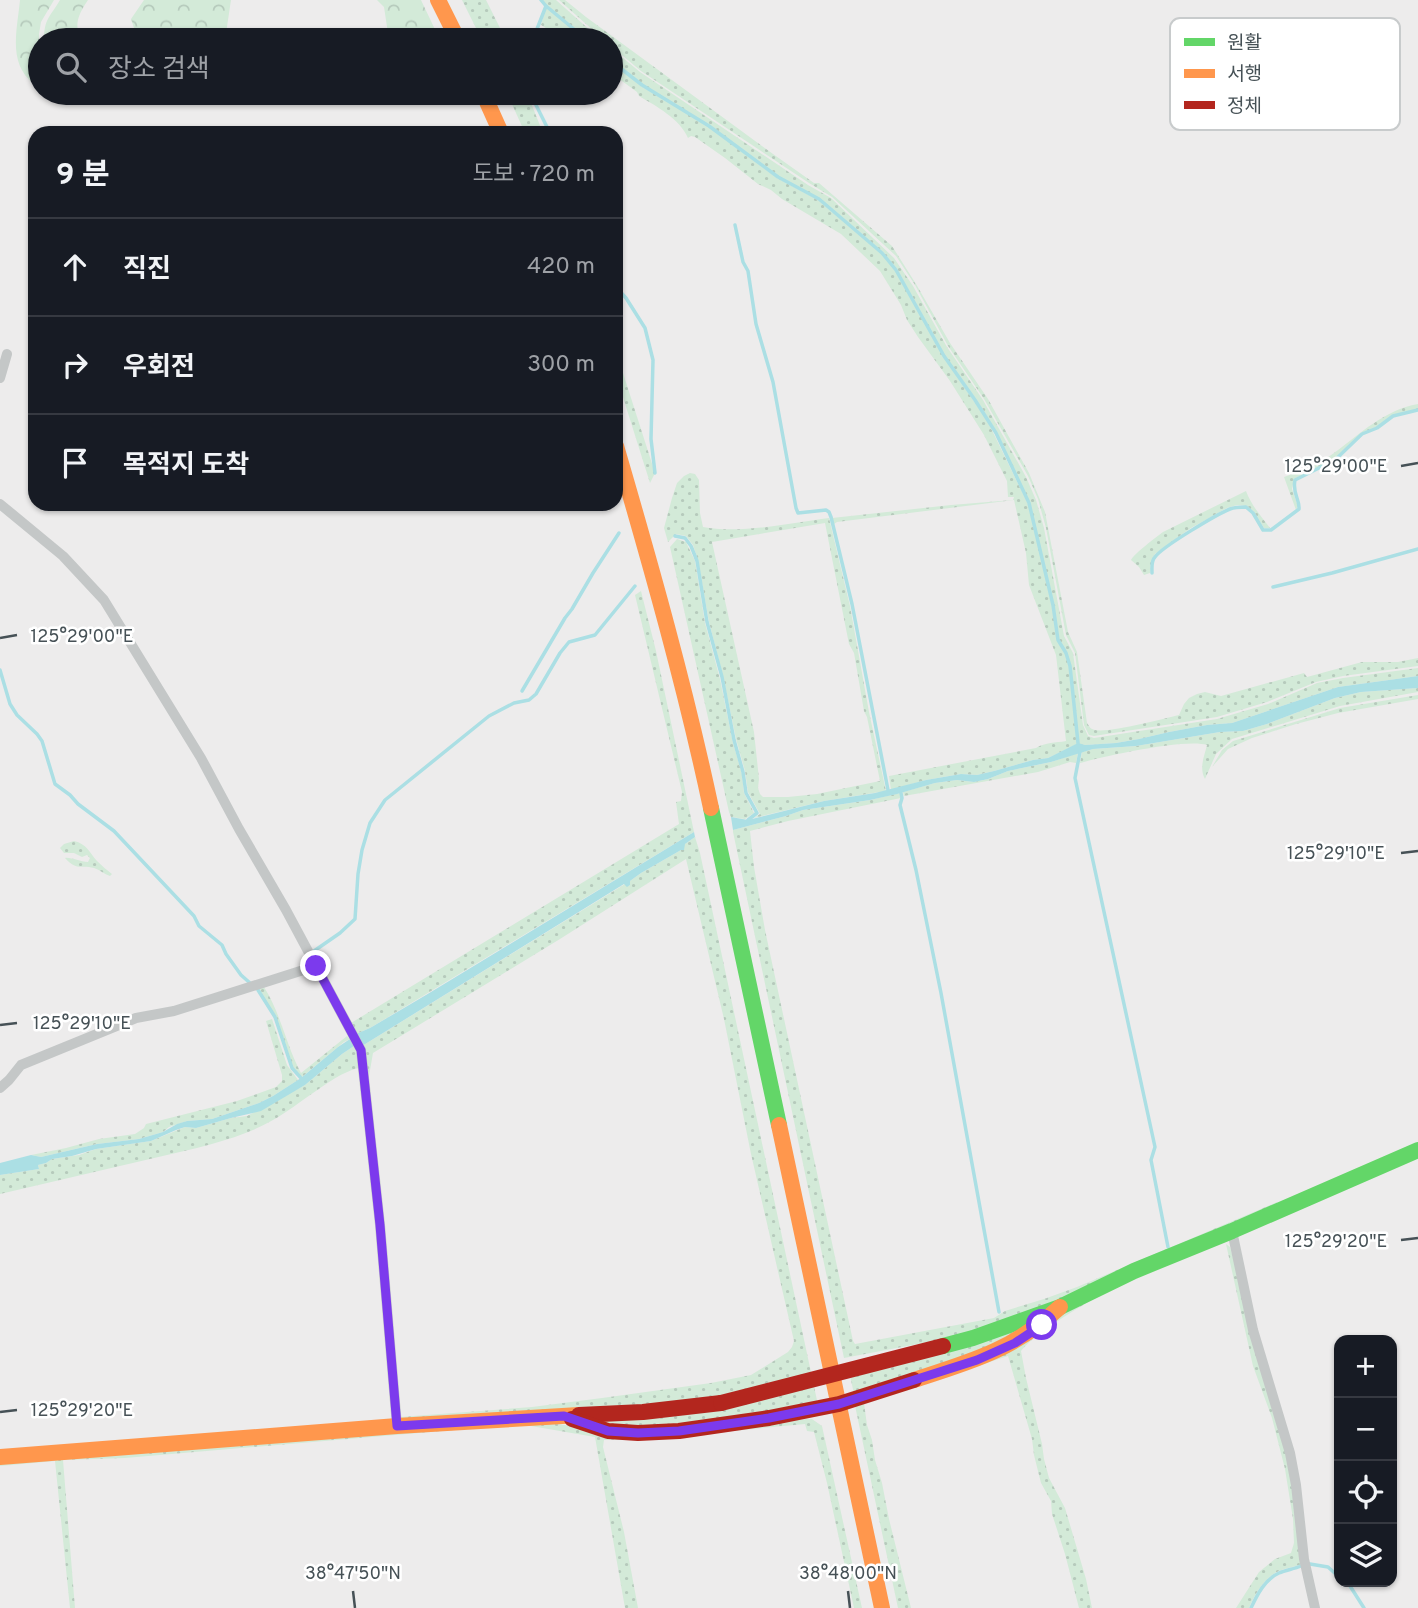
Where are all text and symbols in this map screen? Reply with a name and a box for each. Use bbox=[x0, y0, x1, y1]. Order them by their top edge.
legend bbox=[1170, 18, 1400, 130]
search box bbox=[28, 28, 623, 105]
text: 원활 bbox=[1227, 32, 1262, 56]
icon: search bbox=[52, 48, 90, 86]
text: 장소 검색 bbox=[108, 54, 210, 87]
text: 서행 bbox=[1227, 63, 1262, 87]
text: 정체 bbox=[1227, 95, 1262, 119]
text: 9 분 bbox=[56, 158, 110, 195]
text: 도보 · 720 m bbox=[472, 161, 595, 190]
icon: ahead bbox=[56, 248, 94, 286]
text: 420 m bbox=[527, 253, 595, 282]
text: 직진 bbox=[123, 254, 171, 287]
icon: right bbox=[56, 346, 94, 384]
text: 300 m bbox=[527, 351, 595, 380]
text: 우회전 bbox=[123, 352, 195, 385]
icon: arrive bbox=[56, 444, 94, 482]
text: 목적지 도착 bbox=[123, 450, 249, 483]
text: 125°29'00"E bbox=[1285, 456, 1387, 479]
text: 125°29'00"E bbox=[31, 626, 133, 649]
text: 125°29'10"E bbox=[1287, 843, 1385, 866]
route end bbox=[300, 950, 331, 981]
text: 125°29'10"E bbox=[33, 1013, 131, 1036]
text: 125°29'20"E bbox=[1285, 1231, 1387, 1254]
route start bbox=[1026, 1309, 1057, 1340]
map controls bbox=[1334, 1335, 1397, 1587]
button: + bbox=[1334, 1335, 1397, 1398]
button: − bbox=[1334, 1398, 1397, 1461]
text: 125°29'20"E bbox=[31, 1400, 133, 1423]
button: locate bbox=[1334, 1461, 1397, 1524]
button: layers bbox=[1334, 1524, 1397, 1587]
text: 38°47'50"N bbox=[305, 1563, 401, 1586]
text: 38°48'00"N bbox=[799, 1563, 897, 1586]

